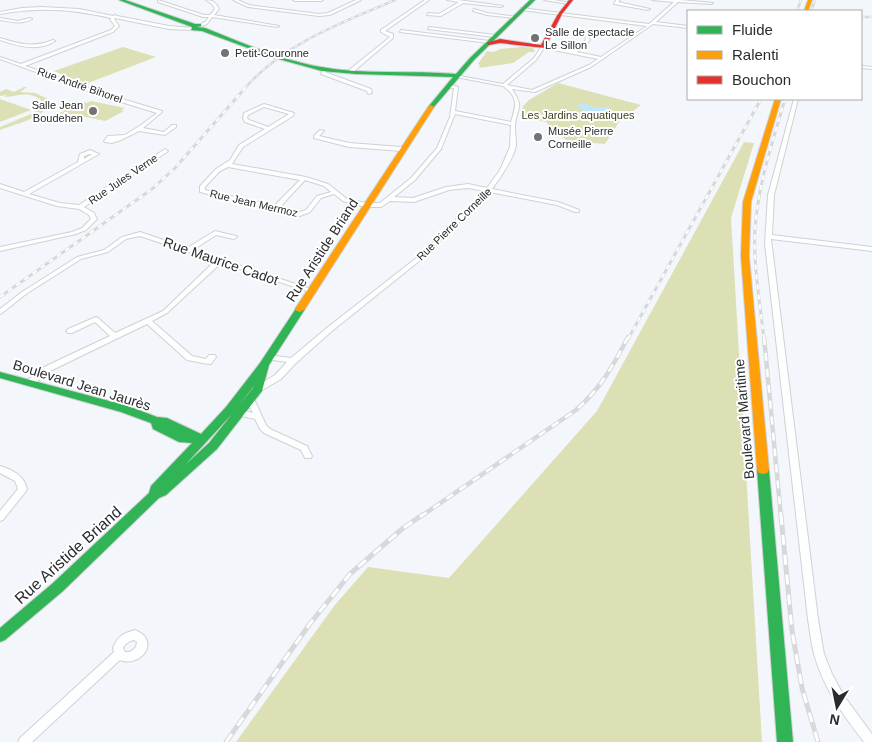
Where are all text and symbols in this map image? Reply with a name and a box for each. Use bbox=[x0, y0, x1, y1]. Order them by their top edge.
legend bbox=[687, 10, 862, 100]
text: Fluide bbox=[732, 21, 773, 38]
place label: Salle de spectacle Le Sillon bbox=[545, 26, 634, 51]
marker: Salle de spectacle Le Sillon bbox=[529, 32, 541, 44]
text: Ralenti bbox=[732, 46, 779, 63]
marker: Petit-Couronne bbox=[219, 47, 231, 59]
place label: Petit-Couronne bbox=[235, 47, 309, 59]
street label: Rue André Bihorel bbox=[36, 65, 124, 105]
text: Bouchon bbox=[732, 71, 791, 88]
place label: Salle Jean Boudehen bbox=[32, 99, 83, 124]
marker: Salle Jean Boudehen bbox=[87, 105, 99, 117]
park label: Les Jardins aquatiques bbox=[521, 109, 635, 121]
place label: Musée Pierre Corneille bbox=[548, 125, 613, 150]
marker: Musée Pierre Corneille bbox=[532, 131, 544, 143]
street label: Rue Jules Verne bbox=[86, 151, 160, 207]
street label: Rue Pierre Corneille bbox=[414, 185, 494, 263]
street label: Rue Jean Mermoz bbox=[209, 187, 299, 219]
street label: Rue Aristide Briand bbox=[283, 195, 361, 305]
street label: Rue Maurice Cadot bbox=[161, 234, 281, 288]
street label: Boulevard Jean Jaurès bbox=[11, 356, 153, 414]
street label: Boulevard Maritime bbox=[731, 358, 757, 480]
street label: Rue Aristide Briand bbox=[11, 503, 125, 607]
north arrow bbox=[812, 682, 862, 732]
text: N bbox=[828, 711, 841, 729]

